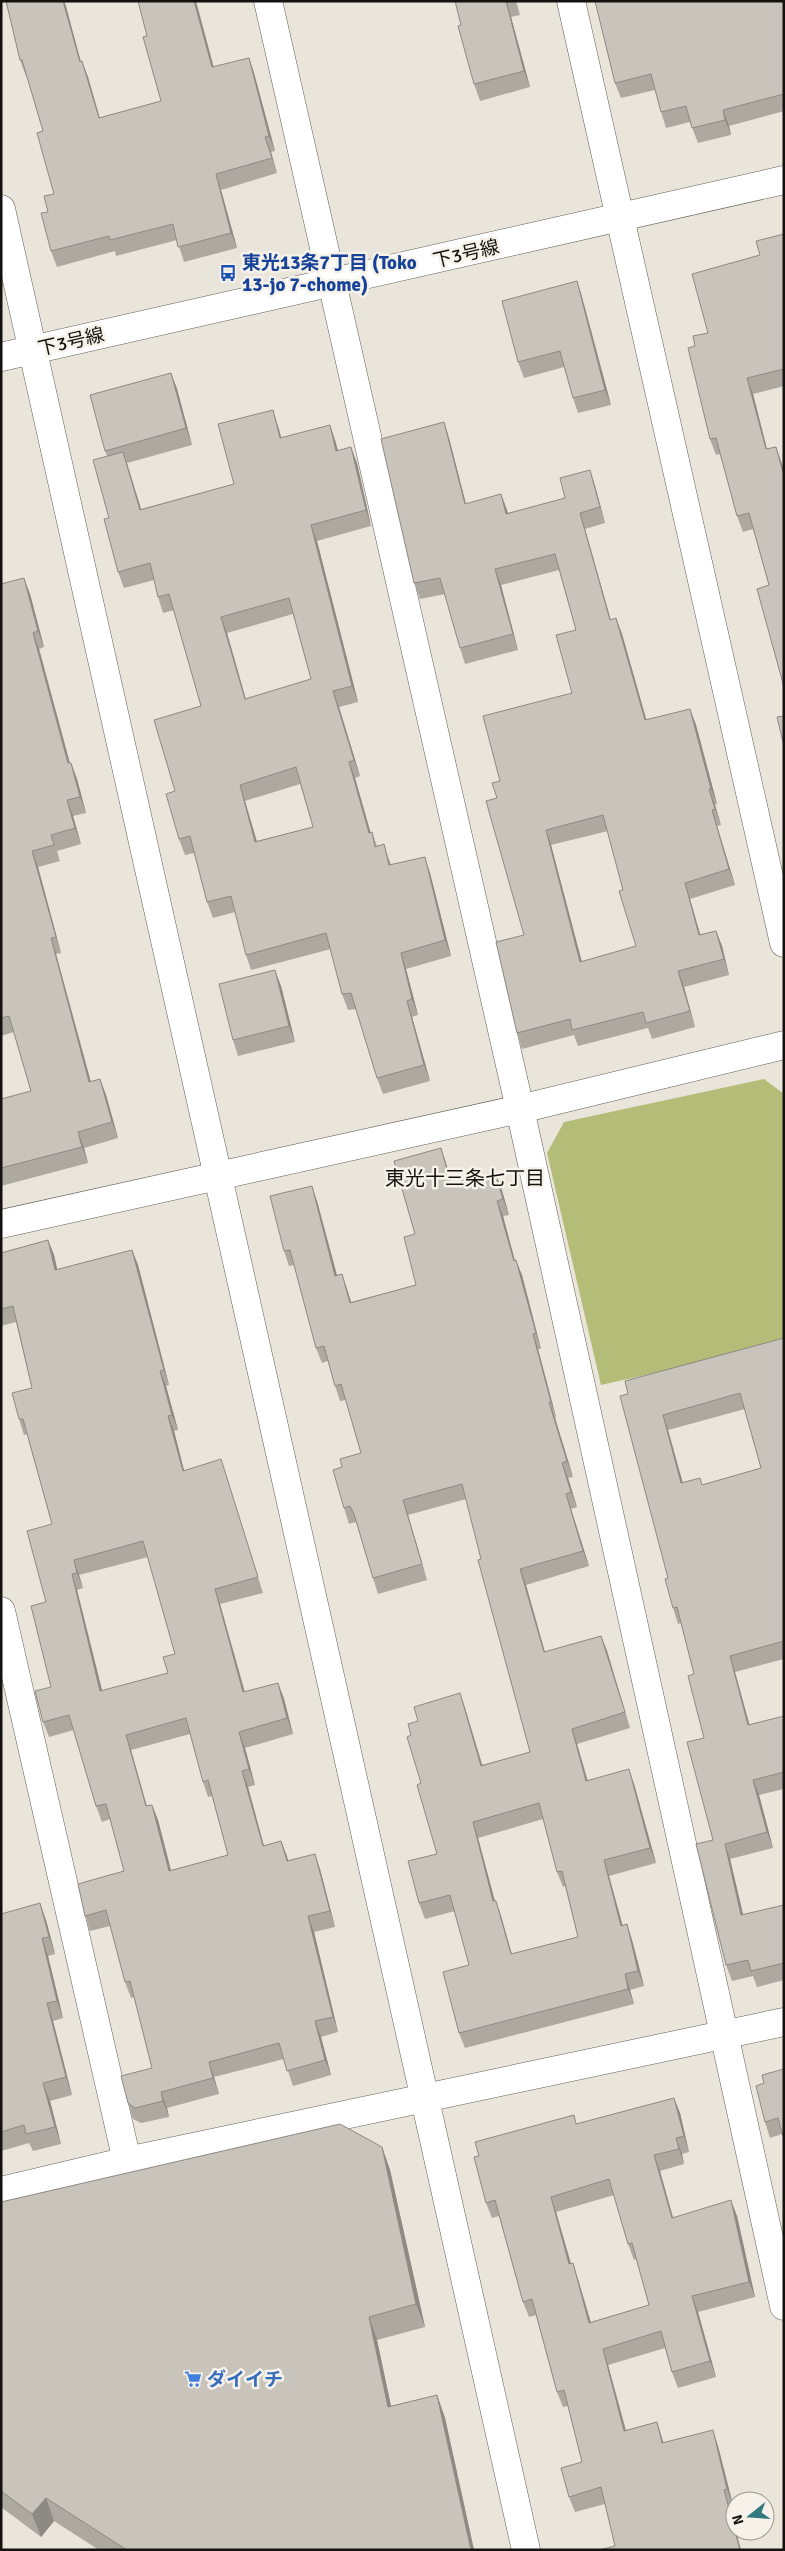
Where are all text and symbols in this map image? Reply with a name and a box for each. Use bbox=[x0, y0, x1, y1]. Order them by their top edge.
street label: 下3号線 bbox=[431, 235, 502, 273]
place label: 東光13条7丁目 (Toko 13-jo 7-chome) bbox=[242, 251, 417, 297]
bus stop icon: 東光13条7丁目 (Toko 13-jo 7-chome) bbox=[218, 263, 238, 283]
street label: 下3号線 bbox=[36, 323, 107, 361]
district label: 東光十三条七丁目 bbox=[385, 1166, 545, 1191]
place label: ダイイチ bbox=[207, 2368, 283, 2392]
supermarket icon: ダイイチ bbox=[183, 2369, 203, 2389]
north arrow bbox=[725, 2491, 775, 2541]
text: N bbox=[728, 2513, 748, 2527]

